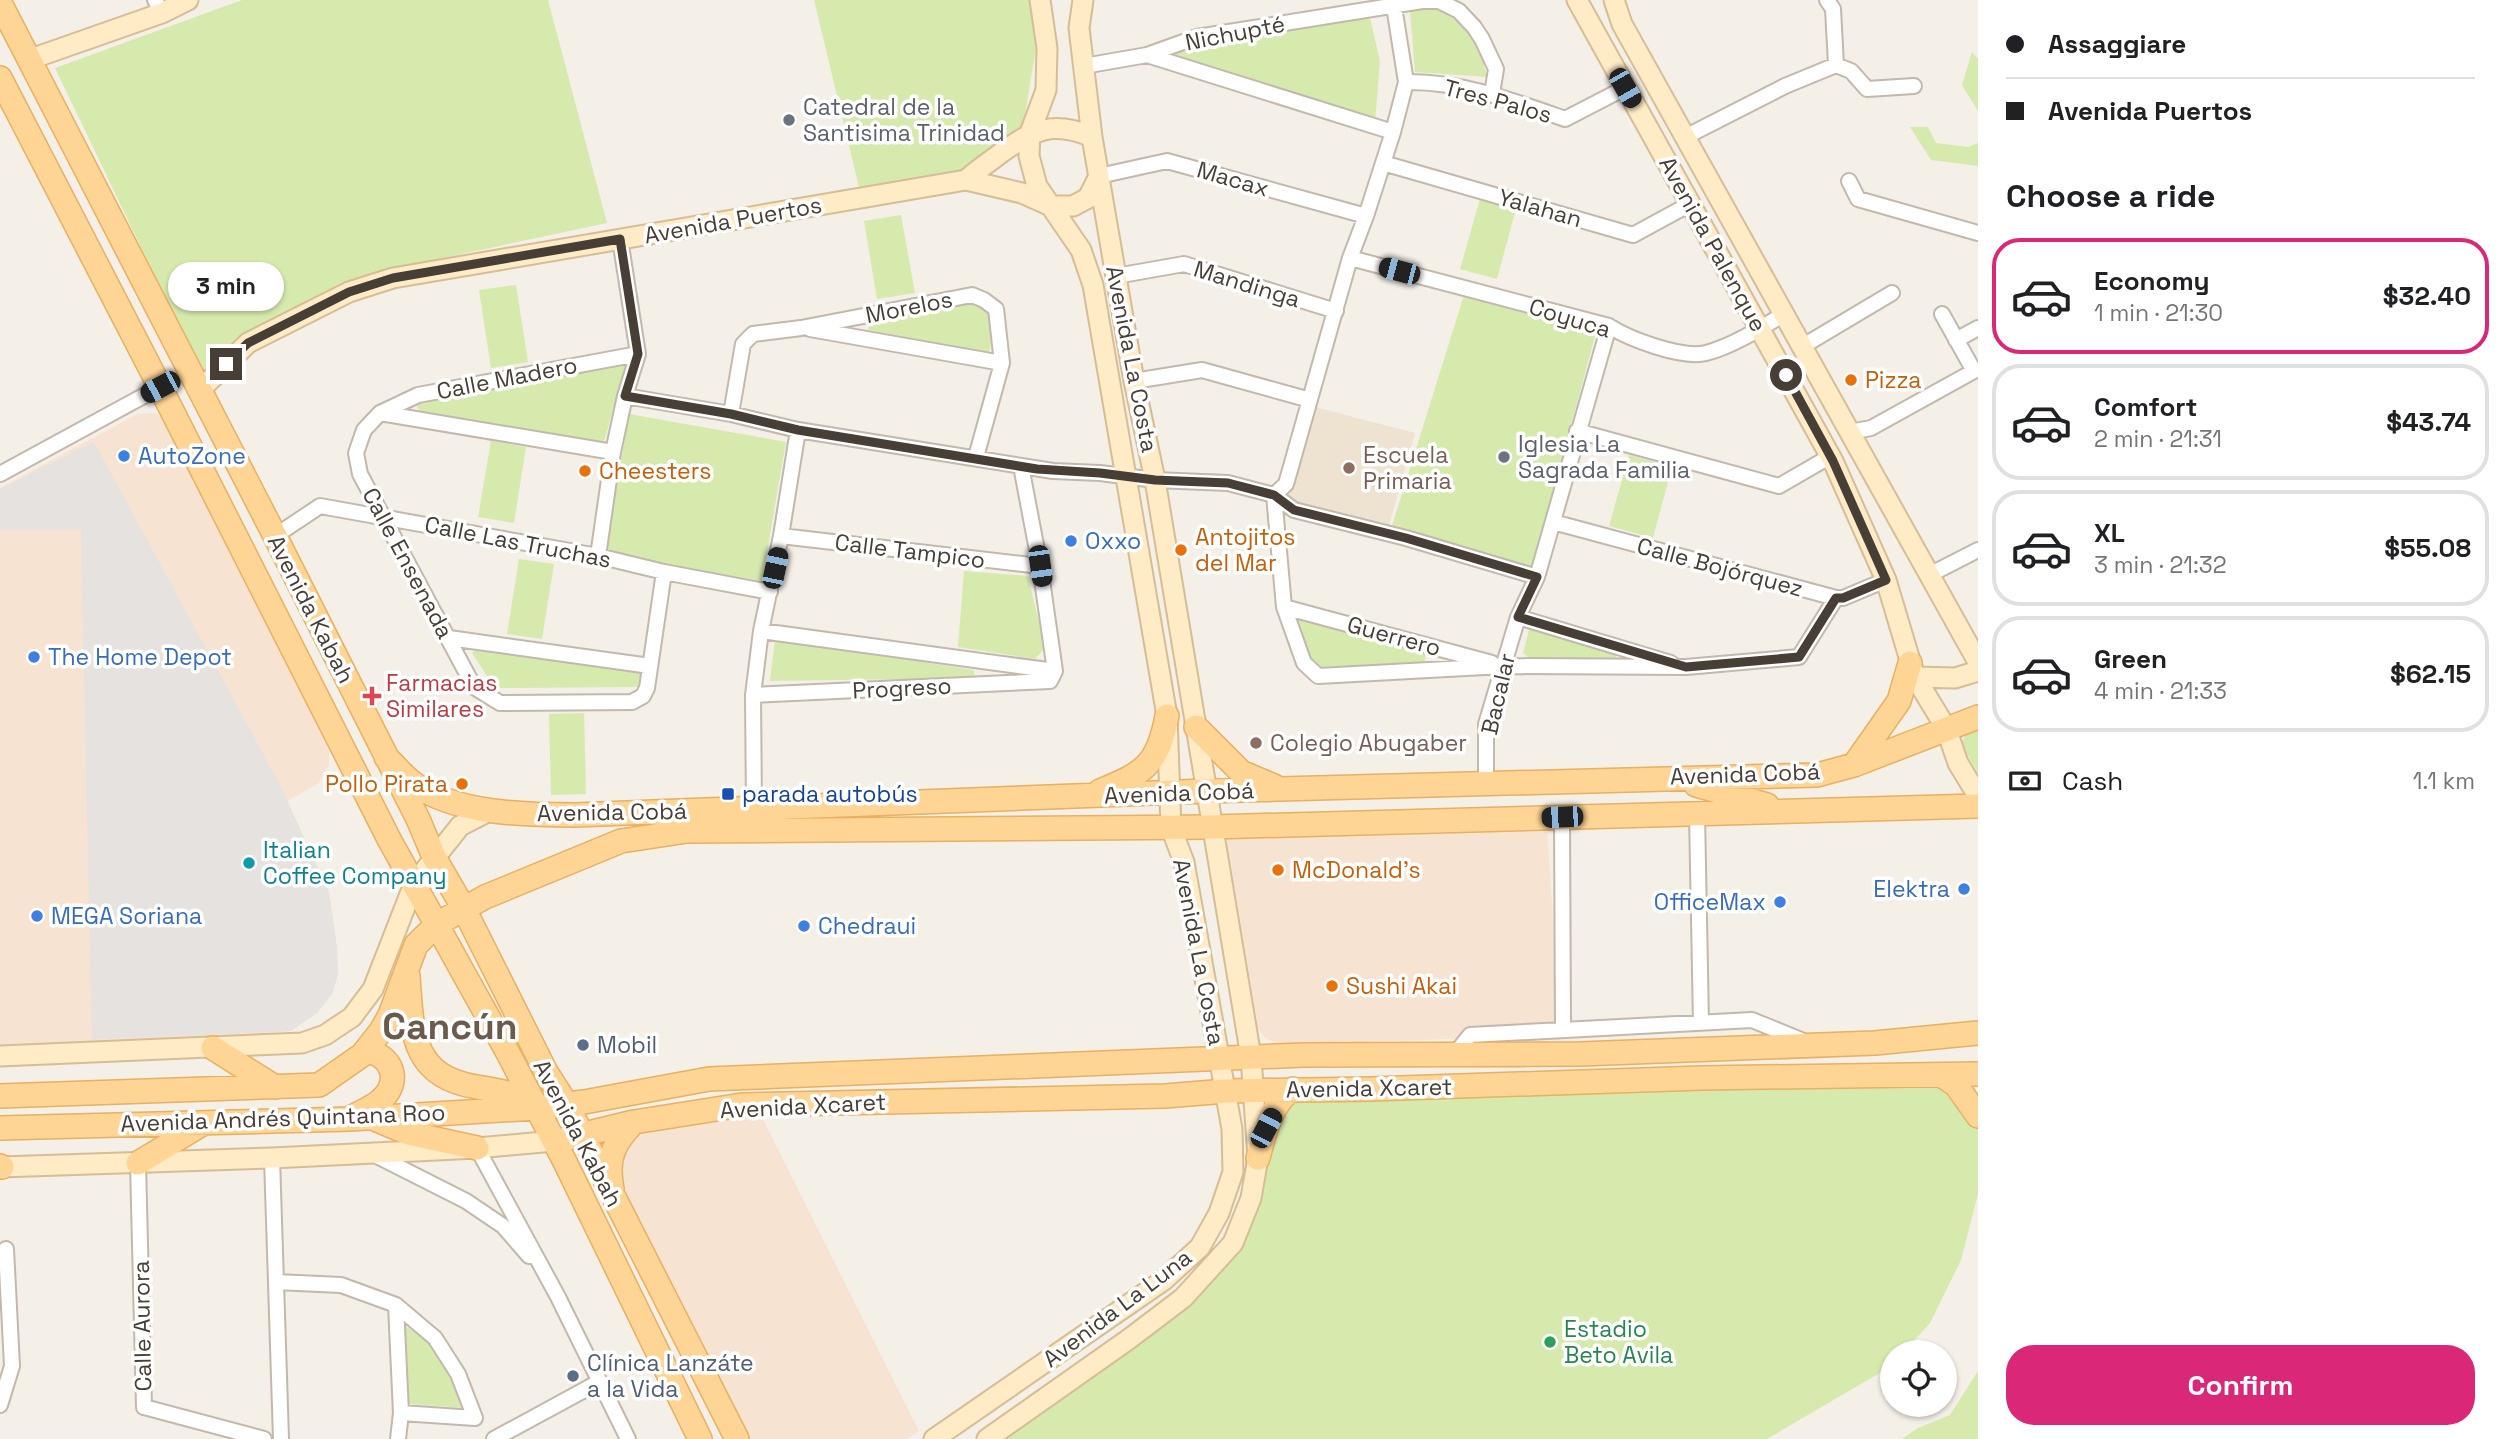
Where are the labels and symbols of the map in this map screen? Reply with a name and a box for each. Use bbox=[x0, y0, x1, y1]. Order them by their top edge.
street label: Nichupté bbox=[1183, 9, 1287, 57]
car bbox=[1606, 65, 1645, 111]
street label: Tres Palos bbox=[1441, 72, 1555, 130]
place label: Catedral de la Santisima Trinidad bbox=[803, 92, 1005, 148]
marker: Catedral de la Santisima Trinidad bbox=[781, 112, 797, 128]
street label: Avenida Palenque bbox=[1652, 151, 1774, 337]
street label: Macax bbox=[1194, 154, 1272, 204]
street label: Yalahan bbox=[1495, 182, 1585, 234]
street label: Avenida Puertos bbox=[642, 190, 824, 250]
street label: Mandinga bbox=[1190, 254, 1304, 314]
car bbox=[1376, 255, 1423, 287]
callout: 3 min bbox=[168, 262, 284, 312]
street label: Avenida La Costa bbox=[1099, 263, 1165, 455]
street label: Morelos bbox=[863, 284, 955, 330]
street label: Coyuca bbox=[1525, 291, 1615, 345]
route end bbox=[210, 348, 242, 380]
street label: Calle Madero bbox=[434, 350, 580, 406]
route start bbox=[1770, 359, 1802, 391]
place label: Pizza bbox=[1865, 365, 1922, 395]
car bbox=[137, 368, 184, 406]
marker: Pizza bbox=[1843, 372, 1859, 388]
place label: Iglesia La Sagrada Familia bbox=[1518, 429, 1690, 485]
place label: Escuela Primaria bbox=[1363, 440, 1452, 496]
place label: AutoZone bbox=[138, 441, 246, 471]
marker: AutoZone bbox=[116, 448, 132, 464]
marker: Iglesia La Sagrada Familia bbox=[1496, 449, 1512, 465]
place label: Cheesters bbox=[599, 456, 711, 486]
marker: Escuela Primaria bbox=[1341, 460, 1357, 476]
marker: Cheesters bbox=[577, 463, 593, 479]
street label: Calle Ensenada bbox=[356, 482, 460, 644]
street label: Calle Las Truchas bbox=[422, 509, 614, 575]
place label: Antojitos del Mar bbox=[1195, 522, 1295, 578]
place label: Oxxo bbox=[1085, 526, 1141, 556]
street label: Calle Tampico bbox=[833, 527, 987, 575]
street label: Avenida Kabah bbox=[261, 530, 361, 688]
street label: Calle Bojórquez bbox=[1634, 530, 1806, 604]
marker: Oxxo bbox=[1063, 533, 1079, 549]
marker: Antojitos del Mar bbox=[1173, 542, 1189, 558]
car bbox=[1027, 544, 1054, 588]
car bbox=[761, 545, 790, 591]
street label: Guerrero bbox=[1344, 609, 1444, 663]
place label: The Home Depot bbox=[48, 642, 232, 672]
marker: The Home Depot bbox=[26, 649, 42, 665]
street label: Bacalar bbox=[1474, 650, 1522, 738]
place label: Farmacias Similares bbox=[386, 668, 498, 724]
street label: Progreso bbox=[852, 670, 952, 706]
marker: Farmacias Similares bbox=[364, 688, 380, 704]
place label: Colegio Abugaber bbox=[1270, 728, 1467, 758]
marker: Colegio Abugaber bbox=[1248, 735, 1264, 751]
street label: Avenida Cobá bbox=[1669, 756, 1821, 792]
place label: Pollo Pirata bbox=[325, 769, 448, 799]
street label: Avenida Cobá bbox=[1103, 775, 1255, 811]
marker: Pollo Pirata bbox=[454, 776, 470, 792]
place label: parada autobús bbox=[742, 779, 918, 809]
marker: parada autobús bbox=[720, 786, 736, 802]
street label: Avenida Cobá bbox=[537, 796, 687, 828]
car bbox=[1541, 806, 1584, 828]
place label: Italian Coffee Company bbox=[263, 835, 446, 891]
marker: Italian Coffee Company bbox=[241, 855, 257, 871]
place label: McDonald's bbox=[1292, 855, 1421, 885]
street label: Avenida La Costa bbox=[1166, 856, 1232, 1048]
marker: McDonald's bbox=[1270, 862, 1286, 878]
place label: Elektra bbox=[1873, 874, 1950, 904]
marker: Elektra bbox=[1956, 881, 1972, 897]
place label: OfficeMax bbox=[1654, 887, 1766, 917]
marker: OfficeMax bbox=[1772, 894, 1788, 910]
place label: MEGA Soriana bbox=[51, 901, 202, 931]
marker: MEGA Soriana bbox=[29, 908, 45, 924]
place label: Chedraui bbox=[818, 911, 916, 941]
marker: Chedraui bbox=[796, 918, 812, 934]
place label: Sushi Akai bbox=[1346, 971, 1457, 1001]
marker: Sushi Akai bbox=[1324, 978, 1340, 994]
district label: Cancún bbox=[382, 1003, 518, 1050]
place label: Mobil bbox=[597, 1030, 657, 1060]
marker: Mobil bbox=[575, 1037, 591, 1053]
street label: Avenida Kabah bbox=[527, 1054, 629, 1212]
street label: Avenida Xcaret bbox=[1285, 1072, 1453, 1104]
street label: Avenida Xcaret bbox=[719, 1087, 887, 1125]
street label: Avenida Andrés Quintana Roo bbox=[120, 1097, 446, 1139]
car bbox=[1247, 1105, 1286, 1151]
street label: Avenida La Luna bbox=[1037, 1242, 1197, 1374]
street label: Calle Aurora bbox=[126, 1260, 158, 1392]
place label: Estadio Beto Avila bbox=[1564, 1314, 1673, 1370]
marker: Estadio Beto Avila bbox=[1542, 1334, 1558, 1350]
place label: Clínica Lanzáte a la Vida bbox=[587, 1348, 754, 1404]
marker: Clínica Lanzáte a la Vida bbox=[565, 1368, 581, 1384]

